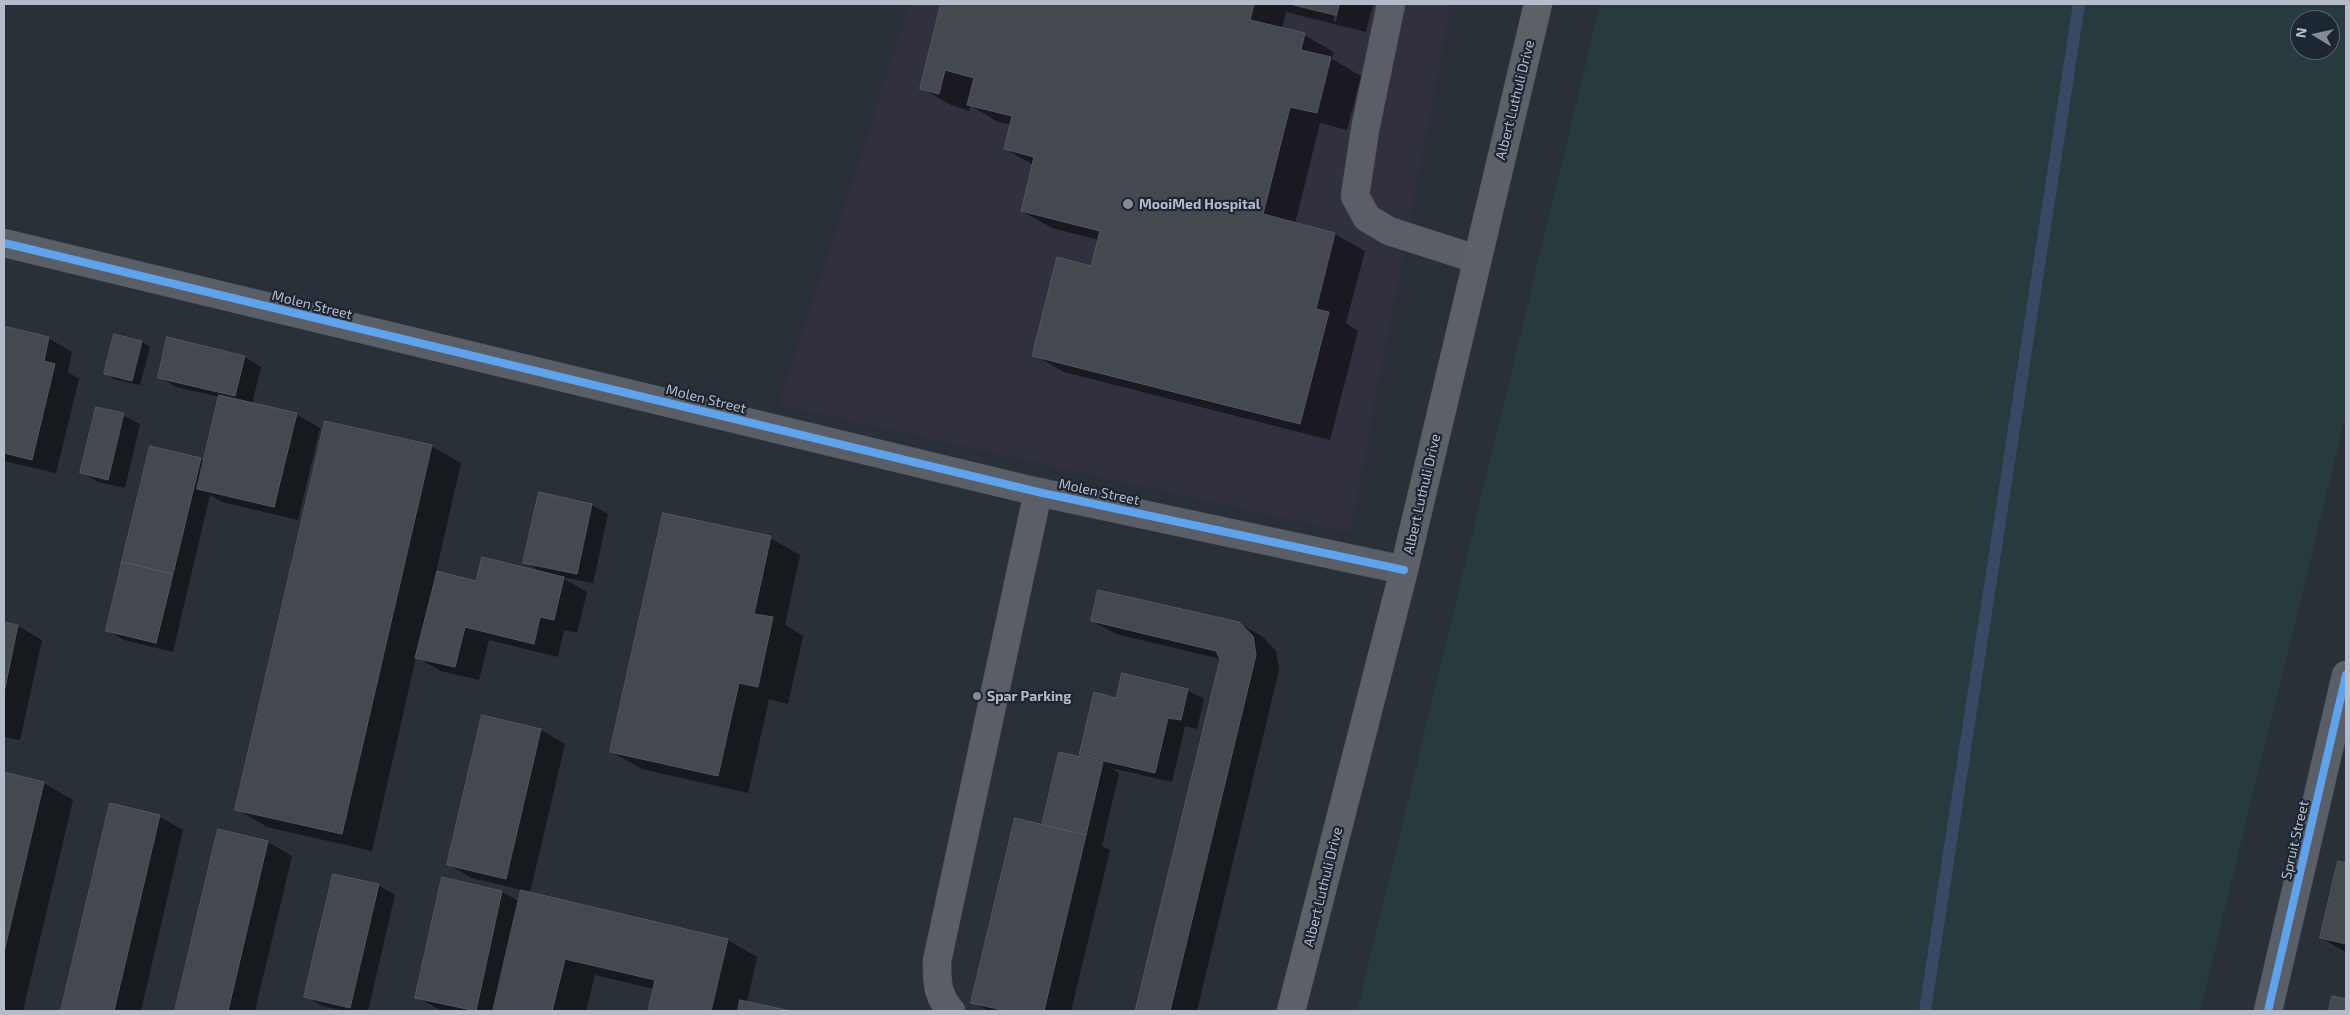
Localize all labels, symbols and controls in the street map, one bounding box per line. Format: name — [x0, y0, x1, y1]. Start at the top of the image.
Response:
north arrow — [2290, 10, 2340, 60]
text: N — [2291, 26, 2310, 39]
street label: Albert Luthuli Drive — [1492, 38, 1538, 162]
place label: MooiMed Hospital — [1139, 196, 1260, 212]
marker: MooiMed Hospital — [1121, 197, 1135, 211]
street label: Molen Street — [270, 287, 354, 323]
street label: Molen Street — [664, 381, 748, 417]
street label: Albert Luthuli Drive — [1400, 432, 1444, 556]
street label: Molen Street — [1057, 475, 1141, 509]
place label: Spar Parking — [987, 688, 1071, 704]
marker: Spar Parking — [971, 690, 983, 702]
street label: Spruit Street — [2278, 799, 2312, 881]
street label: Albert Luthuli Drive — [1300, 825, 1346, 949]

